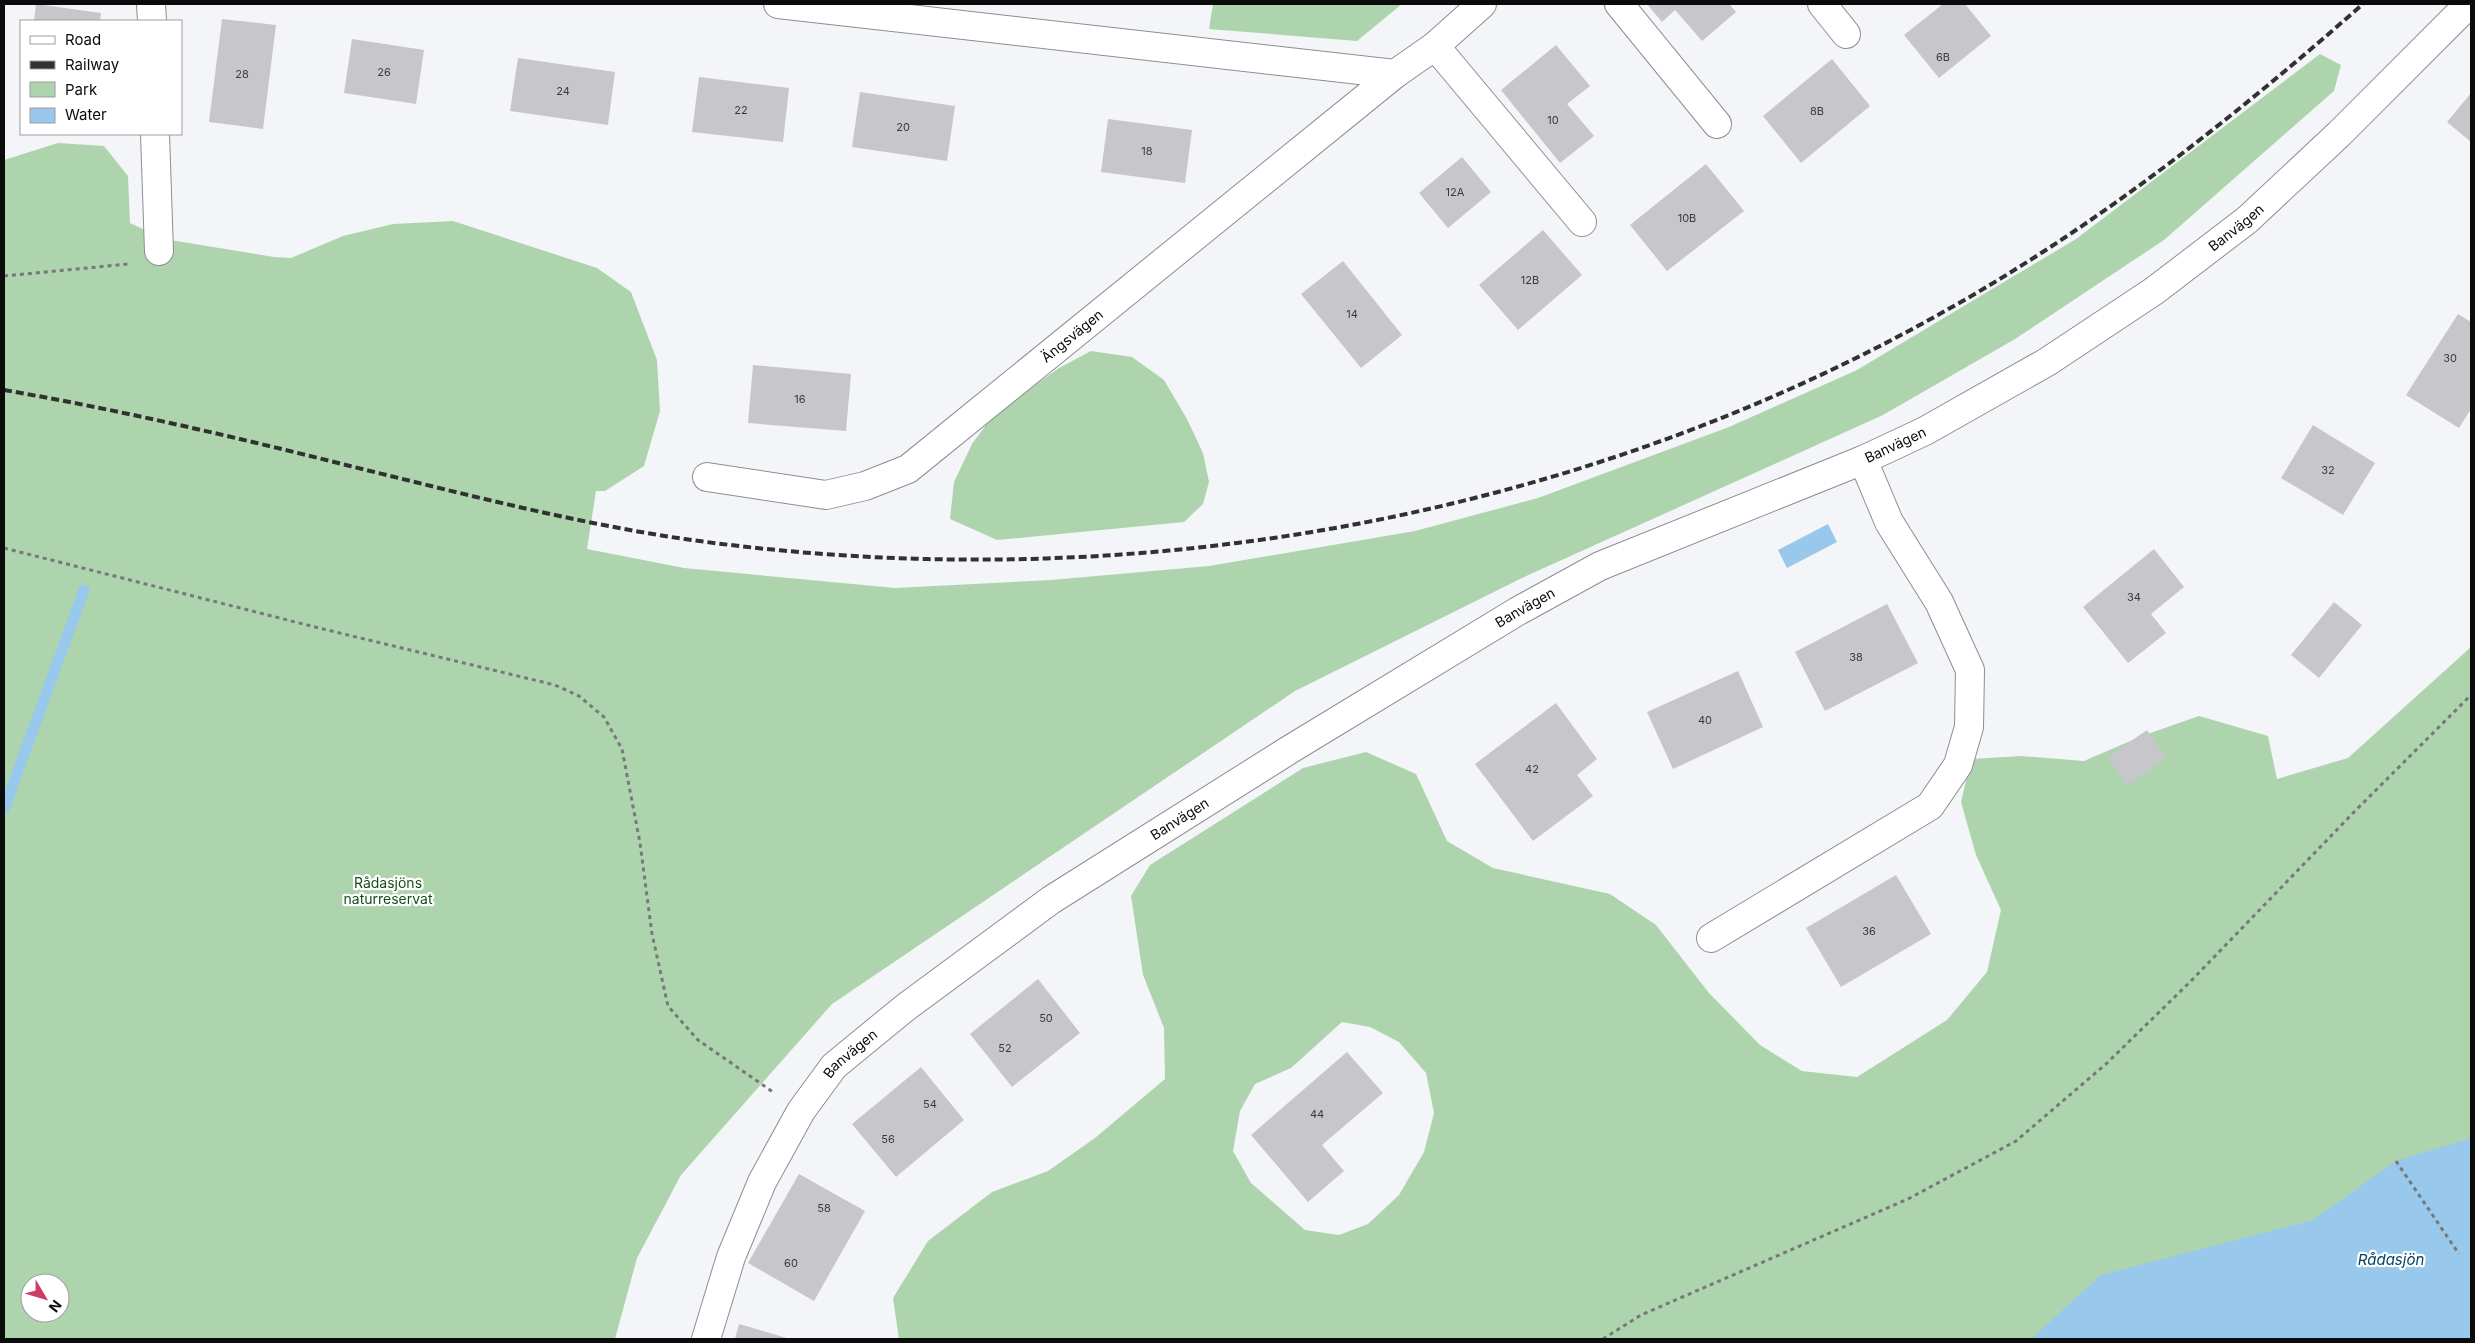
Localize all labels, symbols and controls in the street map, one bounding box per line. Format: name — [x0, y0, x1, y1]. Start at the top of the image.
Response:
legend — [20, 20, 182, 135]
text: Road — [65, 30, 101, 49]
house number: 6B — [1936, 50, 1950, 64]
text: Railway — [65, 55, 120, 74]
house number: 26 — [377, 65, 391, 79]
house number: 28 — [235, 67, 249, 81]
text: Park — [65, 80, 98, 99]
house number: 24 — [556, 84, 570, 98]
house number: 22 — [734, 103, 748, 117]
house number: 8B — [1810, 104, 1824, 118]
text: Water — [65, 105, 107, 124]
house number: 10 — [1547, 113, 1559, 127]
house number: 20 — [896, 120, 910, 134]
house number: 18 — [1141, 144, 1153, 158]
house number: 12A — [1446, 185, 1465, 199]
street label: Banvägen — [2205, 200, 2267, 254]
house number: 10B — [1678, 211, 1696, 225]
house number: 12B — [1521, 273, 1539, 287]
street label: Ängsvägen — [1038, 305, 1106, 366]
house number: 14 — [1346, 307, 1358, 321]
house number: 30 — [2443, 351, 2457, 365]
house number: 16 — [794, 392, 806, 406]
street label: Banvägen — [1862, 423, 1929, 466]
house number: 32 — [2321, 463, 2335, 477]
street label: Banvägen — [1492, 584, 1558, 631]
house number: 34 — [2127, 590, 2141, 604]
house number: 38 — [1849, 650, 1863, 664]
house number: 40 — [1698, 713, 1712, 727]
house number: 42 — [1525, 762, 1539, 776]
street label: Banvägen — [1147, 794, 1212, 843]
park label: Rådasjöns naturreservat — [344, 874, 433, 907]
house number: 36 — [1862, 924, 1876, 938]
house number: 50 — [1039, 1011, 1053, 1025]
street label: Banvägen — [819, 1025, 880, 1081]
house number: 52 — [998, 1041, 1012, 1055]
house number: 54 — [923, 1097, 937, 1111]
house number: 44 — [1310, 1107, 1324, 1121]
house number: 56 — [881, 1132, 895, 1146]
house number: 58 — [817, 1201, 831, 1215]
water label: Rådasjön — [2358, 1250, 2424, 1269]
house number: 60 — [784, 1256, 798, 1270]
north arrow — [20, 1273, 70, 1323]
text: N — [46, 1297, 66, 1316]

